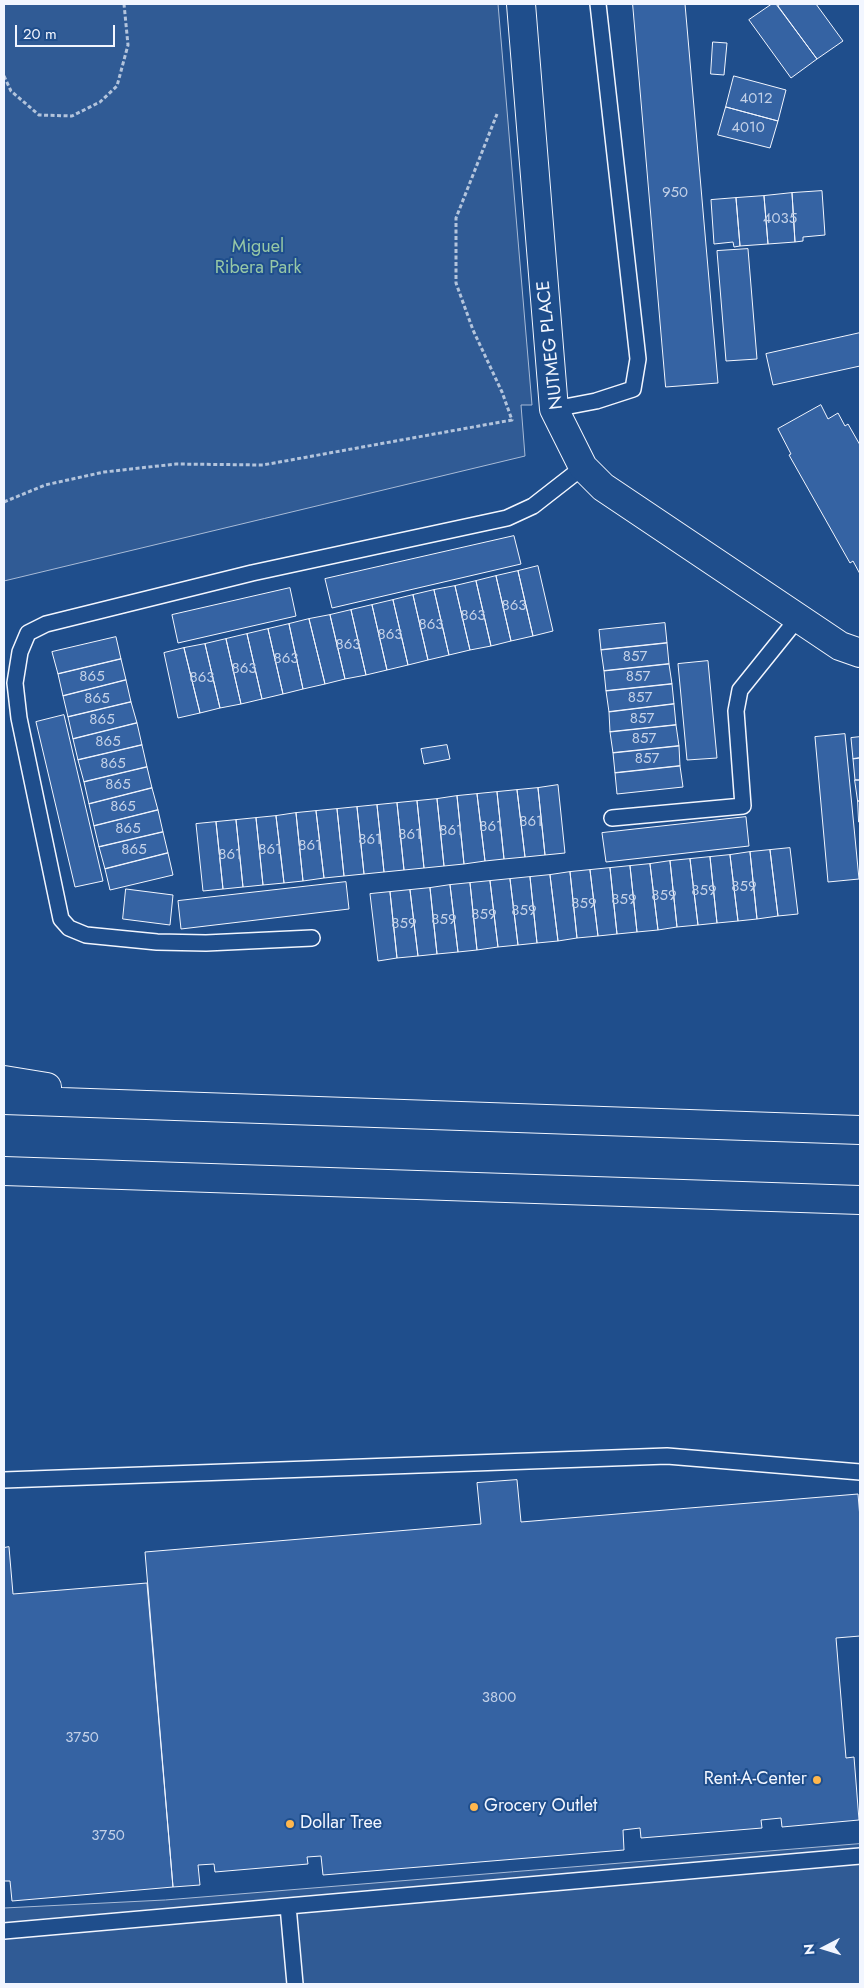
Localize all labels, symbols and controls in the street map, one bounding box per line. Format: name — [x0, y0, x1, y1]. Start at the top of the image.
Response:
scale bar — [18, 15, 118, 47]
text: 20 m — [23, 23, 57, 45]
house number: 4012 — [739, 90, 773, 108]
house number: 4010 — [731, 119, 765, 137]
house number: 950 — [662, 184, 688, 202]
house number: 4035 — [763, 210, 797, 228]
park label: Miguel Ribera Park — [215, 237, 301, 280]
street label: NUTMEG PLACE — [533, 279, 569, 411]
house number: 863 — [501, 597, 527, 615]
house number: 863 — [460, 607, 486, 625]
house number: 863 — [418, 616, 444, 634]
house number: 863 — [377, 626, 403, 644]
house number: 863 — [335, 636, 361, 654]
house number: 857 — [623, 648, 647, 666]
house number: 863 — [273, 650, 299, 668]
house number: 863 — [231, 660, 257, 678]
house number: 865 — [79, 668, 105, 686]
house number: 857 — [626, 668, 650, 686]
house number: 863 — [189, 669, 215, 687]
house number: 857 — [628, 689, 652, 707]
house number: 865 — [84, 690, 110, 708]
house number: 857 — [630, 710, 654, 728]
house number: 865 — [89, 711, 115, 729]
house number: 857 — [632, 730, 656, 748]
house number: 865 — [95, 733, 121, 751]
house number: 857 — [635, 750, 659, 768]
house number: 865 — [100, 755, 126, 773]
house number: 865 — [105, 776, 131, 794]
house number: 865 — [110, 798, 136, 816]
house number: 861 — [519, 813, 543, 831]
house number: 861 — [479, 818, 503, 836]
house number: 865 — [115, 820, 141, 838]
house number: 861 — [439, 822, 463, 840]
house number: 861 — [398, 826, 422, 844]
house number: 861 — [358, 831, 382, 849]
house number: 861 — [298, 837, 322, 855]
house number: 865 — [121, 841, 147, 859]
house number: 861 — [258, 841, 282, 859]
house number: 861 — [218, 846, 242, 864]
house number: 859 — [731, 878, 757, 896]
house number: 859 — [691, 882, 717, 900]
house number: 859 — [651, 887, 677, 905]
house number: 859 — [611, 891, 637, 909]
house number: 859 — [571, 895, 597, 913]
house number: 859 — [511, 902, 537, 920]
house number: 859 — [471, 906, 497, 924]
house number: 859 — [431, 911, 457, 929]
house number: 859 — [391, 915, 417, 933]
house number: 3800 — [482, 1689, 516, 1707]
house number: 3750 — [65, 1729, 99, 1747]
place label: Rent-A-Center — [704, 1769, 807, 1791]
marker: Rent-A-Center — [811, 1774, 823, 1786]
place label: Grocery Outlet — [484, 1796, 597, 1818]
marker: Grocery Outlet — [468, 1801, 480, 1813]
place label: Dollar Tree — [300, 1813, 382, 1835]
marker: Dollar Tree — [284, 1818, 296, 1830]
house number: 3750 — [91, 1827, 125, 1845]
north arrow — [799, 1923, 849, 1973]
text: N — [799, 1943, 820, 1956]

